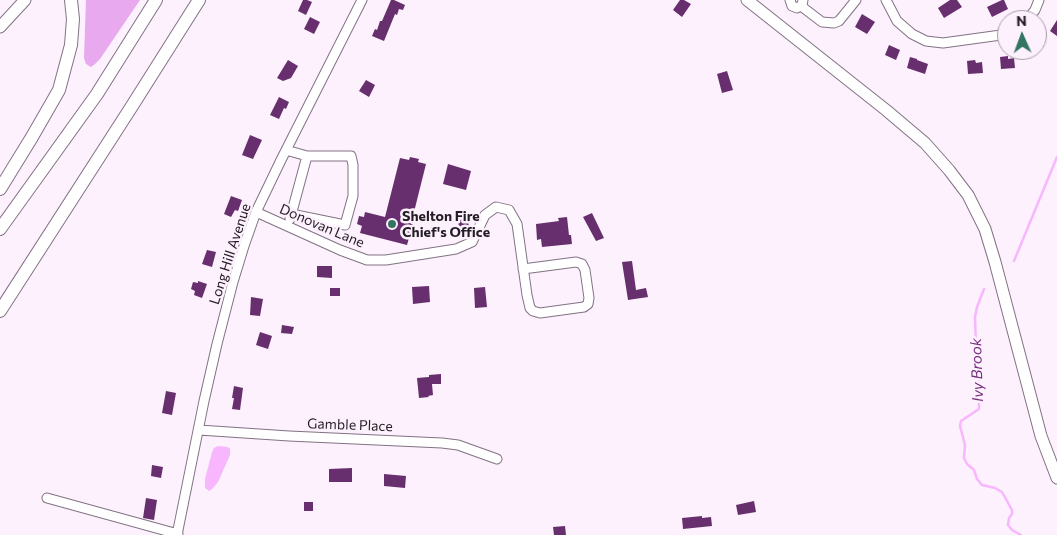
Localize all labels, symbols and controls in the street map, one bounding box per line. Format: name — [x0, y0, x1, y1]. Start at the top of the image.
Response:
north arrow — [997, 10, 1047, 60]
text: N — [1016, 12, 1027, 29]
street label: Long Hill Avenue — [206, 201, 254, 307]
street label: Donovan Lane — [277, 201, 367, 251]
place label: Shelton Fire Chief's Office — [402, 208, 490, 240]
marker: Shelton Fire Chief's Office — [386, 218, 398, 230]
water label: Ivy Brook — [967, 338, 987, 402]
street label: Gamble Place — [307, 415, 393, 435]

